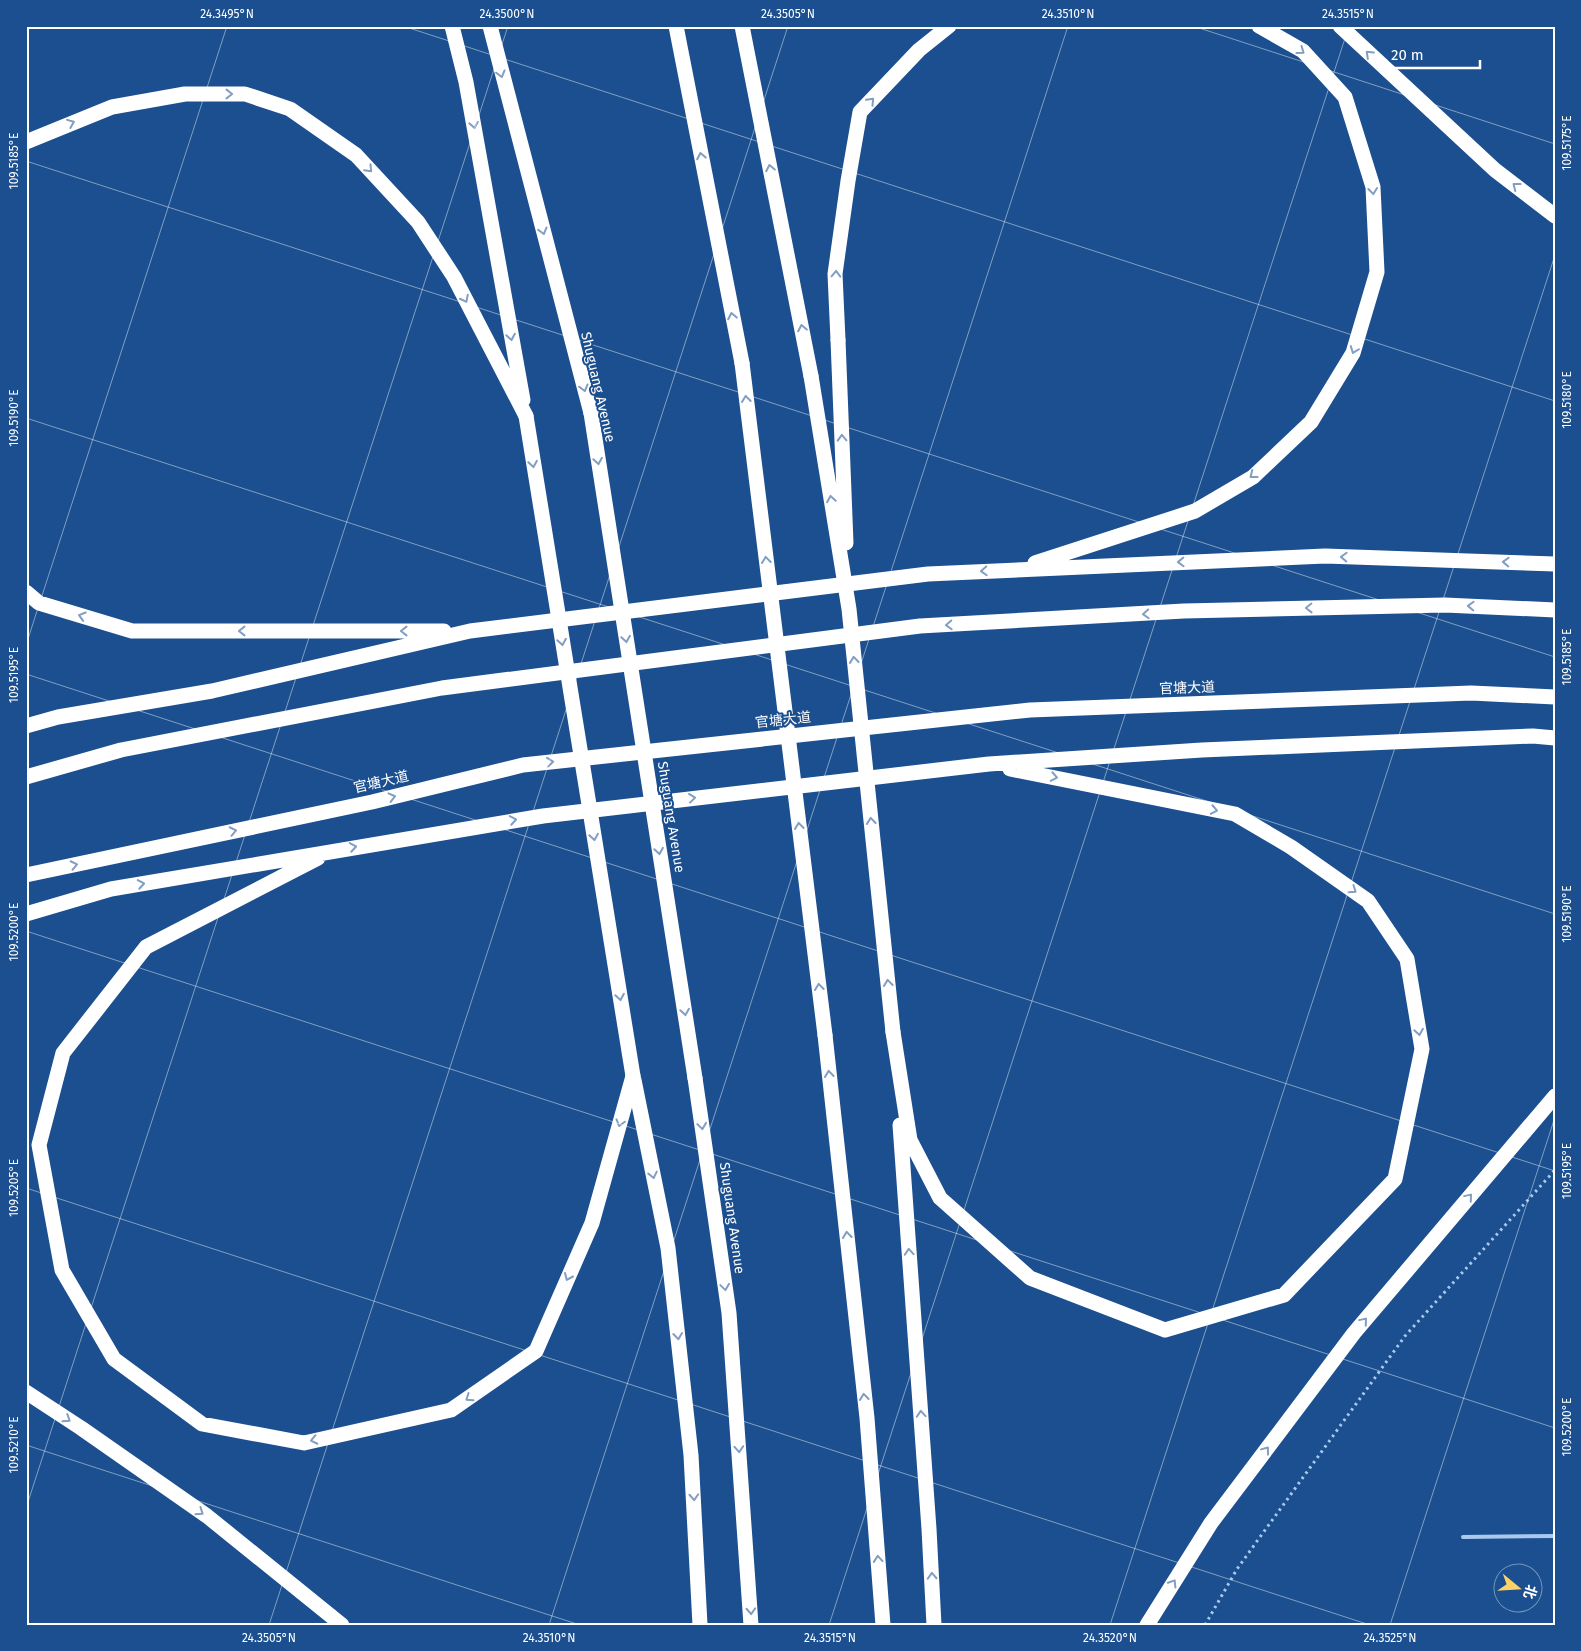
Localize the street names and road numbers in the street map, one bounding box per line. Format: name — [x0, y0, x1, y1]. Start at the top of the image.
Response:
street label: Shuguang Avenue — [577, 330, 619, 444]
street label: 官塘大道 — [1159, 679, 1215, 697]
street label: 官塘大道 — [754, 709, 812, 731]
street label: Shuguang Avenue — [654, 760, 688, 874]
street label: 官塘大道 — [352, 767, 410, 797]
street label: Shuguang Avenue — [716, 1161, 748, 1275]

